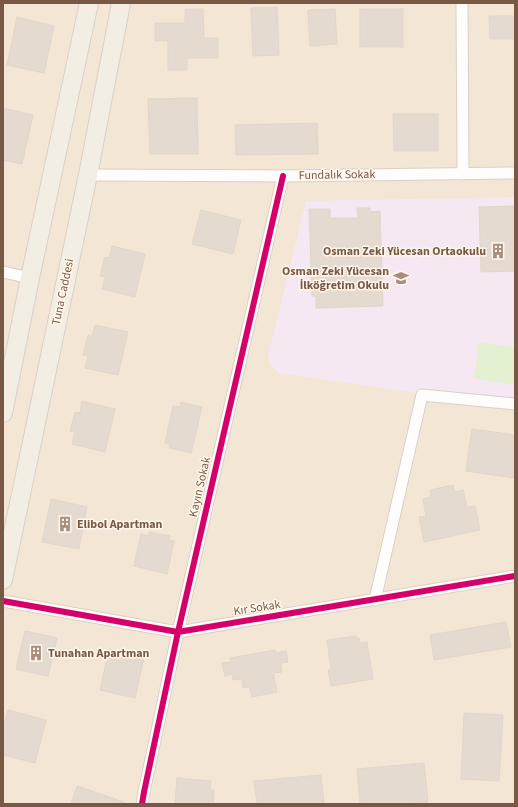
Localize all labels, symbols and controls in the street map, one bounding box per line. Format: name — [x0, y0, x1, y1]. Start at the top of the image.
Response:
street label: Fundalık Sokak — [299, 166, 376, 184]
building icon: Osman Zeki Yücesan Ortaokulu — [489, 242, 507, 260]
place label: Osman Zeki Yücesan Ortaokulu — [323, 243, 486, 260]
street label: Tuna Caddesi — [48, 257, 78, 327]
place label: Osman Zeki Yücesan İlköğretim Okulu — [282, 263, 389, 294]
school or university icon: Osman Zeki Yücesan İlköğretim Okulu — [392, 269, 410, 287]
street label: Kayın Sokak — [185, 455, 215, 519]
building icon: Elibol Apartman — [56, 515, 74, 533]
place label: Elibol Apartman — [77, 516, 163, 533]
street label: Kır Sokak — [232, 596, 282, 620]
building icon: Tunahan Apartman — [27, 644, 45, 662]
place label: Tunahan Apartman — [48, 645, 150, 662]

